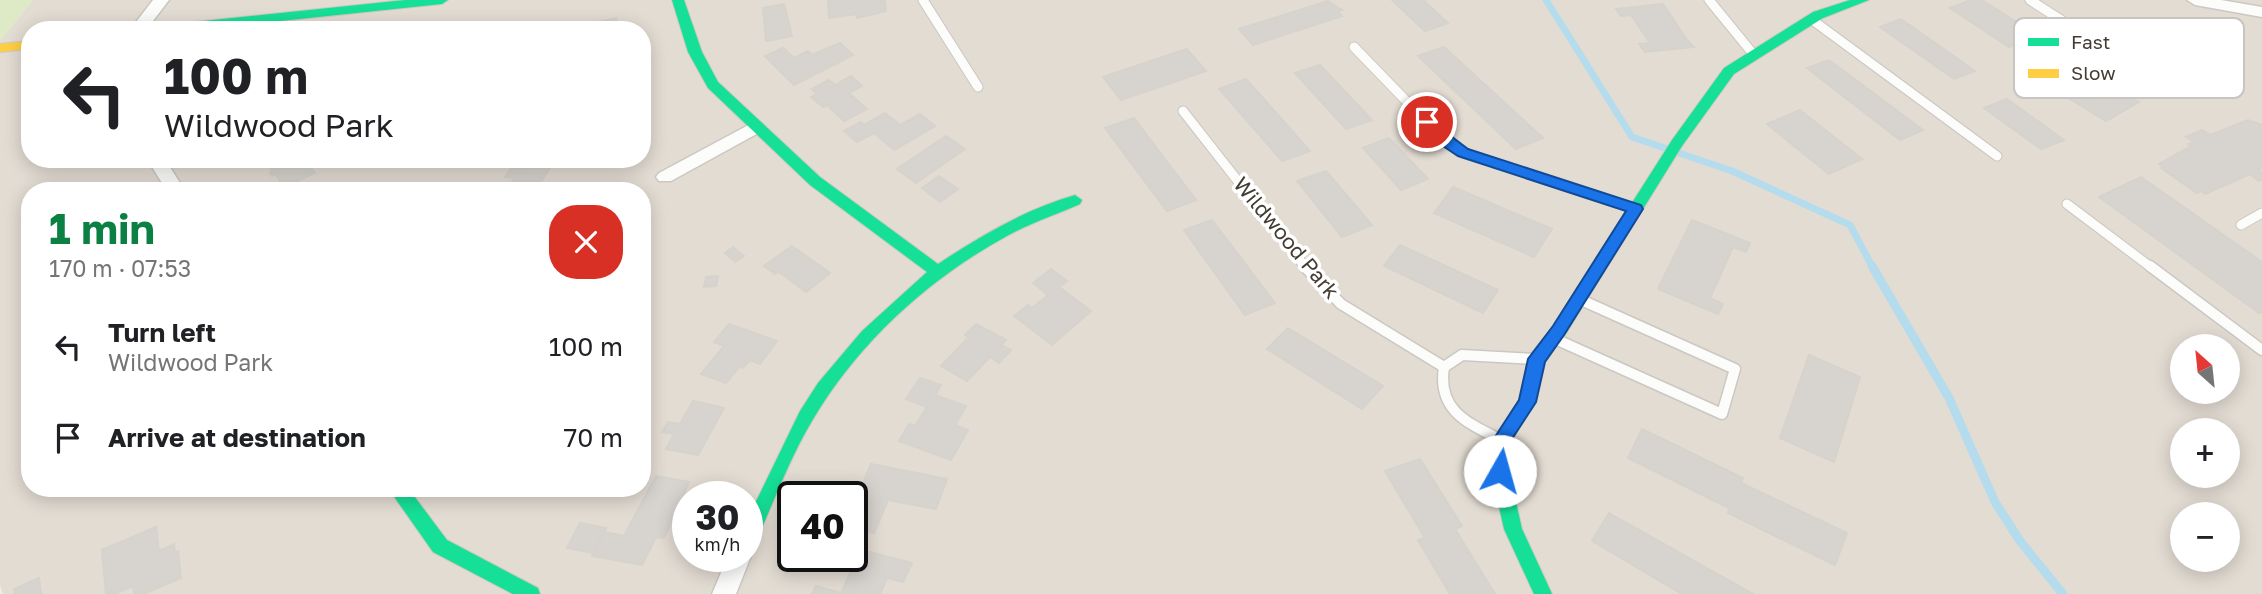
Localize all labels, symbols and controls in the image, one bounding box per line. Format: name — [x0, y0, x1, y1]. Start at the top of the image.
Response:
legend — [2014, 18, 2244, 98]
text: Fast — [2071, 30, 2110, 53]
text: 100 m — [164, 46, 308, 105]
icon: left — [49, 49, 140, 140]
text: Slow — [2071, 61, 2116, 84]
pin — [1397, 92, 1457, 152]
icon: arrive — [1408, 103, 1446, 141]
text: Wildwood Park — [164, 106, 394, 144]
street label: Wildwood Park — [1228, 171, 1345, 304]
text: 1 min — [49, 203, 155, 253]
button: close — [549, 205, 623, 279]
text: 170 m · 07:53 — [49, 254, 191, 282]
text: Turn left — [108, 317, 216, 348]
icon: left — [49, 328, 87, 366]
text: 100 m — [549, 331, 623, 362]
north arrow — [2170, 334, 2240, 404]
map controls — [2170, 334, 2240, 572]
text: Wildwood Park — [108, 348, 273, 376]
button: + — [2170, 418, 2240, 488]
icon: arrive — [49, 419, 87, 457]
text: Arrive at destination — [108, 422, 366, 453]
text: 70 m — [564, 422, 623, 453]
position arrow — [1463, 434, 1537, 508]
speed limit sign: 40 — [777, 481, 868, 572]
text: 30 — [695, 496, 740, 538]
button: − — [2170, 502, 2240, 572]
text: km/h — [695, 533, 740, 555]

